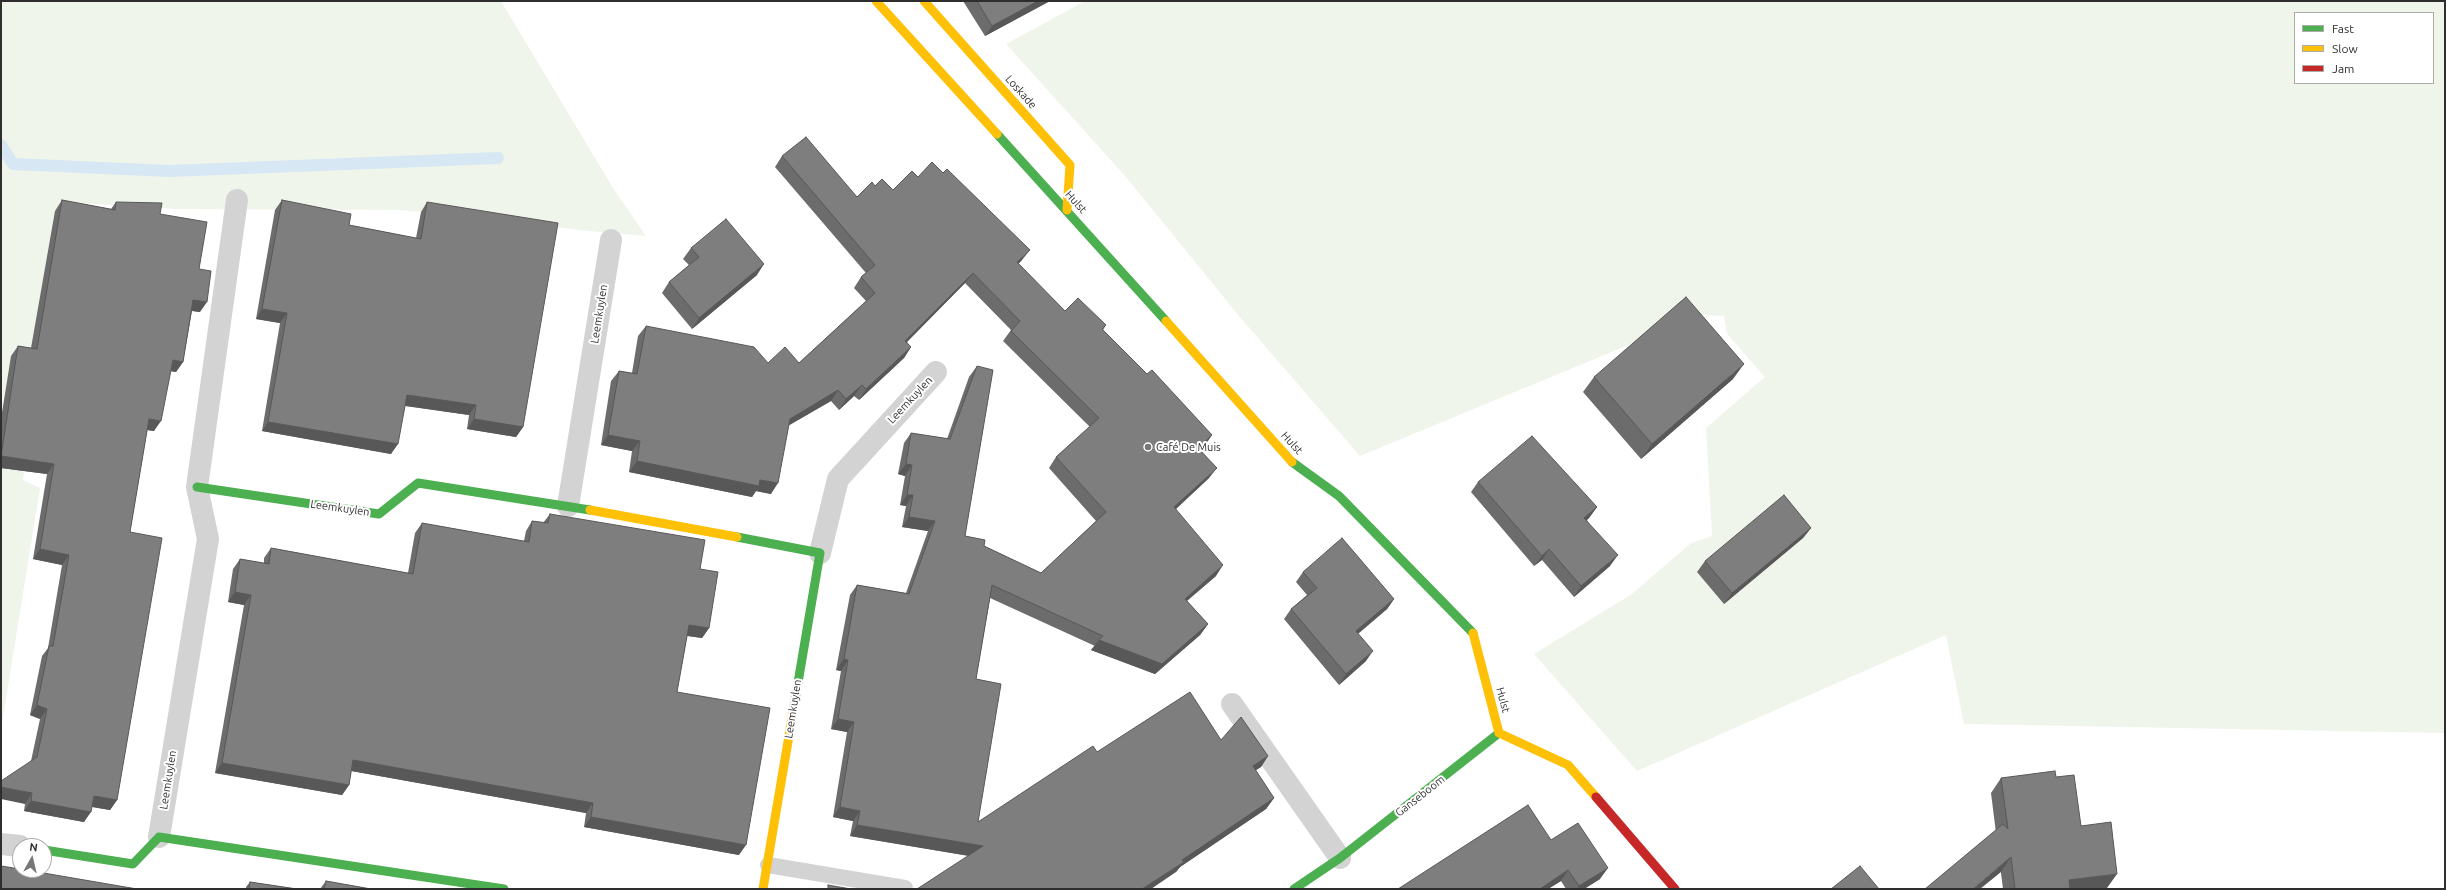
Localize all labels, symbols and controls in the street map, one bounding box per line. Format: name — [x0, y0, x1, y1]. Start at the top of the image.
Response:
legend — [2294, 12, 2434, 84]
text: Fast — [2332, 22, 2354, 35]
text: Slow — [2332, 42, 2358, 55]
text: Jam — [2332, 62, 2354, 75]
street label: Loskade — [1003, 73, 1039, 111]
street label: Hulst — [1062, 188, 1090, 216]
street label: Leemkuylen — [588, 284, 610, 344]
street label: Leemkuylen — [885, 374, 935, 426]
street label: Hulst — [1278, 429, 1306, 457]
place label: Café De Muis — [1156, 440, 1221, 454]
marker: Café De Muis — [1143, 442, 1153, 452]
street label: Leemkuylen — [310, 497, 370, 519]
street label: Leemkuylen — [782, 679, 804, 739]
street label: Hulst — [1493, 686, 1513, 714]
street label: Leemkuylen — [157, 750, 179, 810]
street label: Ganseboom — [1393, 773, 1447, 819]
north arrow — [12, 838, 52, 878]
text: N — [29, 841, 38, 854]

